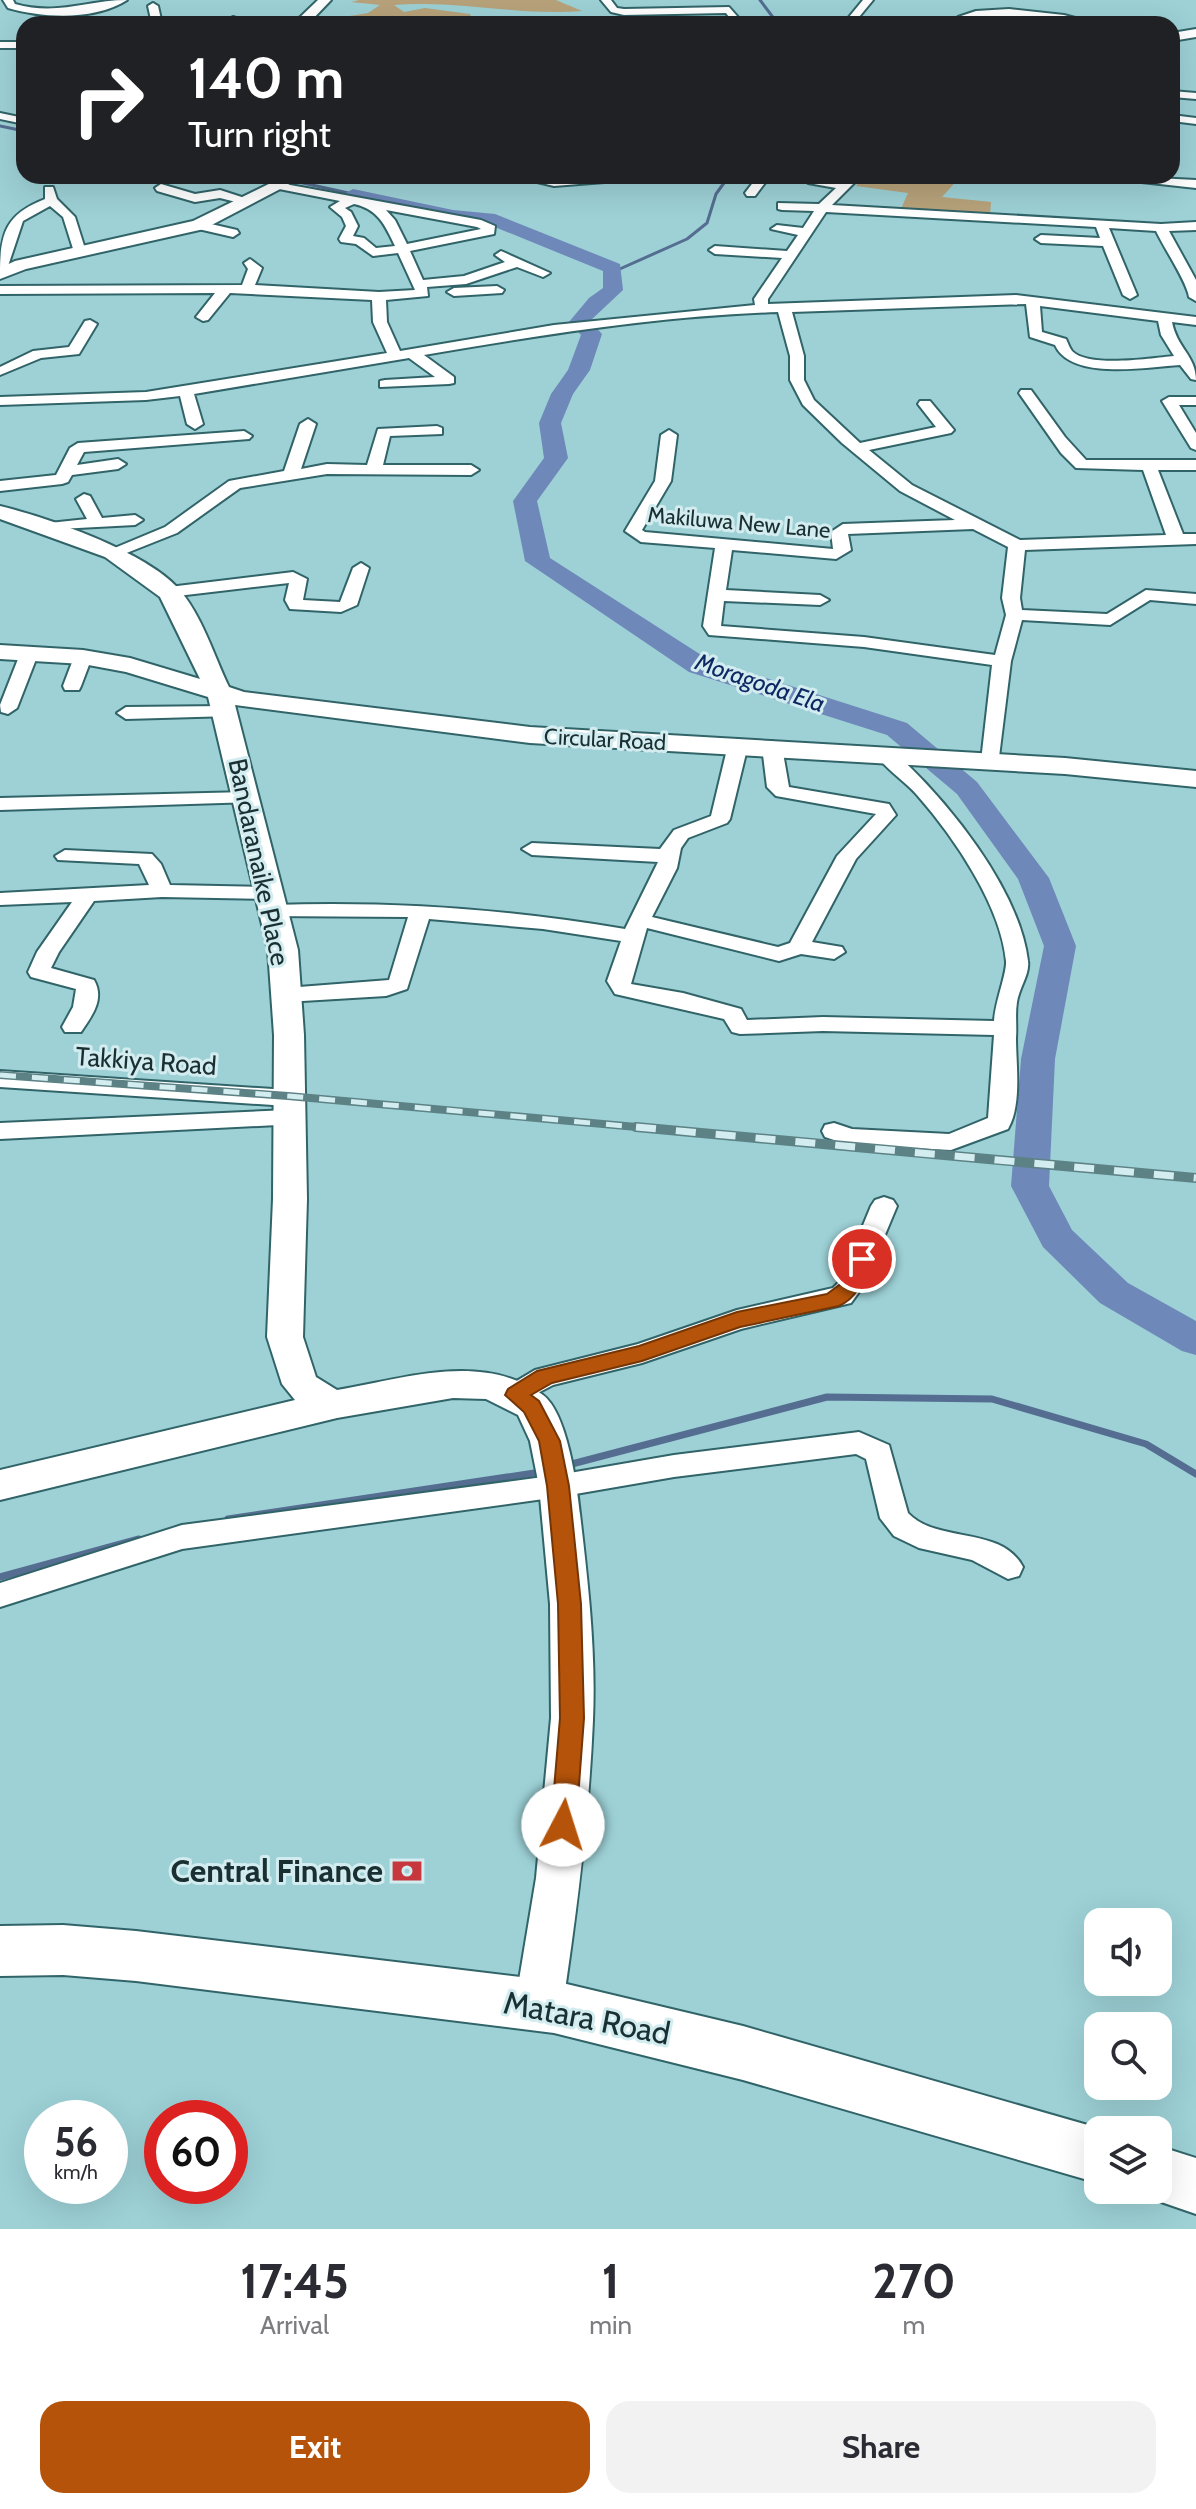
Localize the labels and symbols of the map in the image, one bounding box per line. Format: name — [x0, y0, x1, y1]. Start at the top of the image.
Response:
street label: Makiluwa New Lane — [646, 501, 831, 544]
water label: Moragoda Ela — [691, 647, 829, 718]
street label: Circular Road — [543, 723, 667, 756]
street label: Bandaranaike Place — [221, 755, 297, 969]
street label: Takkiya Road — [74, 1040, 218, 1082]
pin — [828, 1225, 896, 1293]
position arrow — [521, 1783, 605, 1867]
place label: Central Finance — [171, 1851, 383, 1890]
bank icon: Central Finance — [390, 1854, 424, 1888]
street label: Matara Road — [501, 1982, 674, 2053]
speed limit sign: 60 — [144, 2100, 248, 2204]

